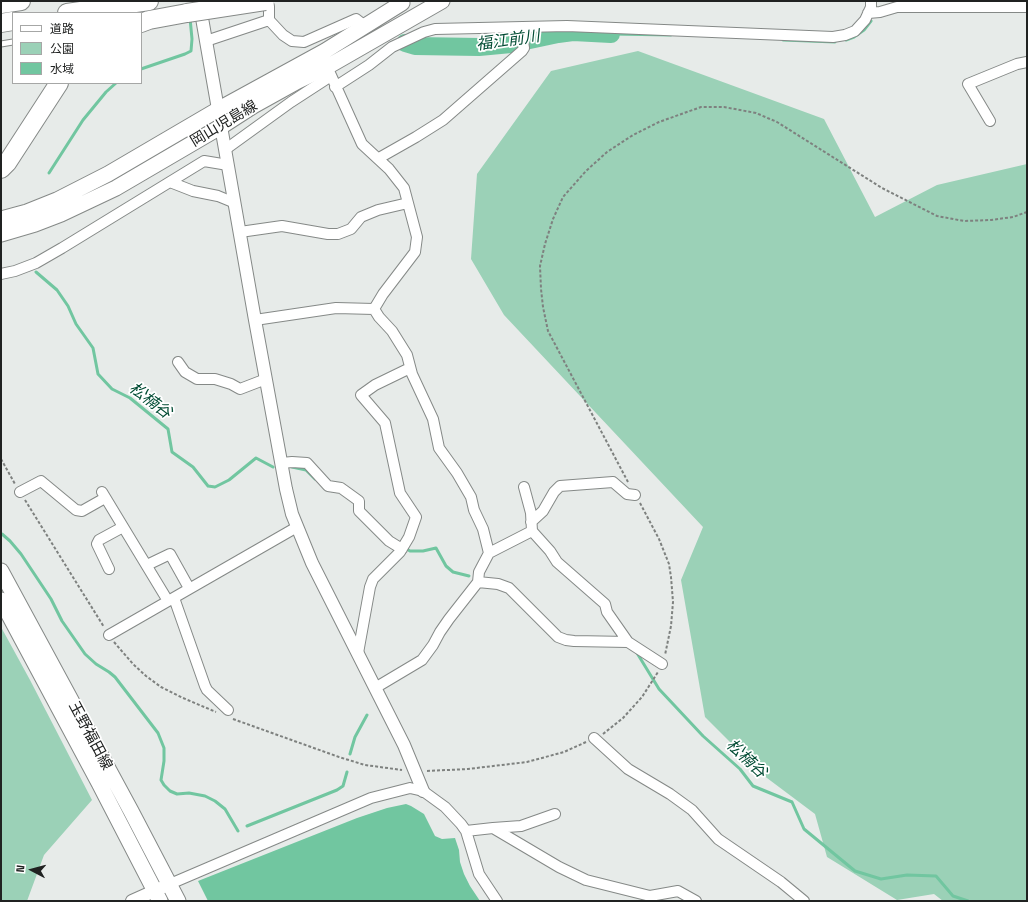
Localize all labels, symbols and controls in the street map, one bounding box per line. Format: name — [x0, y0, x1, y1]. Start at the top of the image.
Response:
legend — [12, 12, 142, 84]
text: 道路 — [50, 21, 74, 37]
water label: 福江前川 — [475, 27, 541, 55]
text: 公園 — [50, 41, 74, 57]
text: 水域 — [50, 61, 74, 77]
street label: 岡山児島線 — [187, 97, 261, 151]
water label: 松楠谷 — [125, 379, 175, 423]
street label: 玉野福田線 — [64, 699, 116, 773]
water label: 松楠谷 — [722, 736, 770, 782]
north arrow — [12, 850, 52, 890]
text: N — [13, 864, 27, 873]

